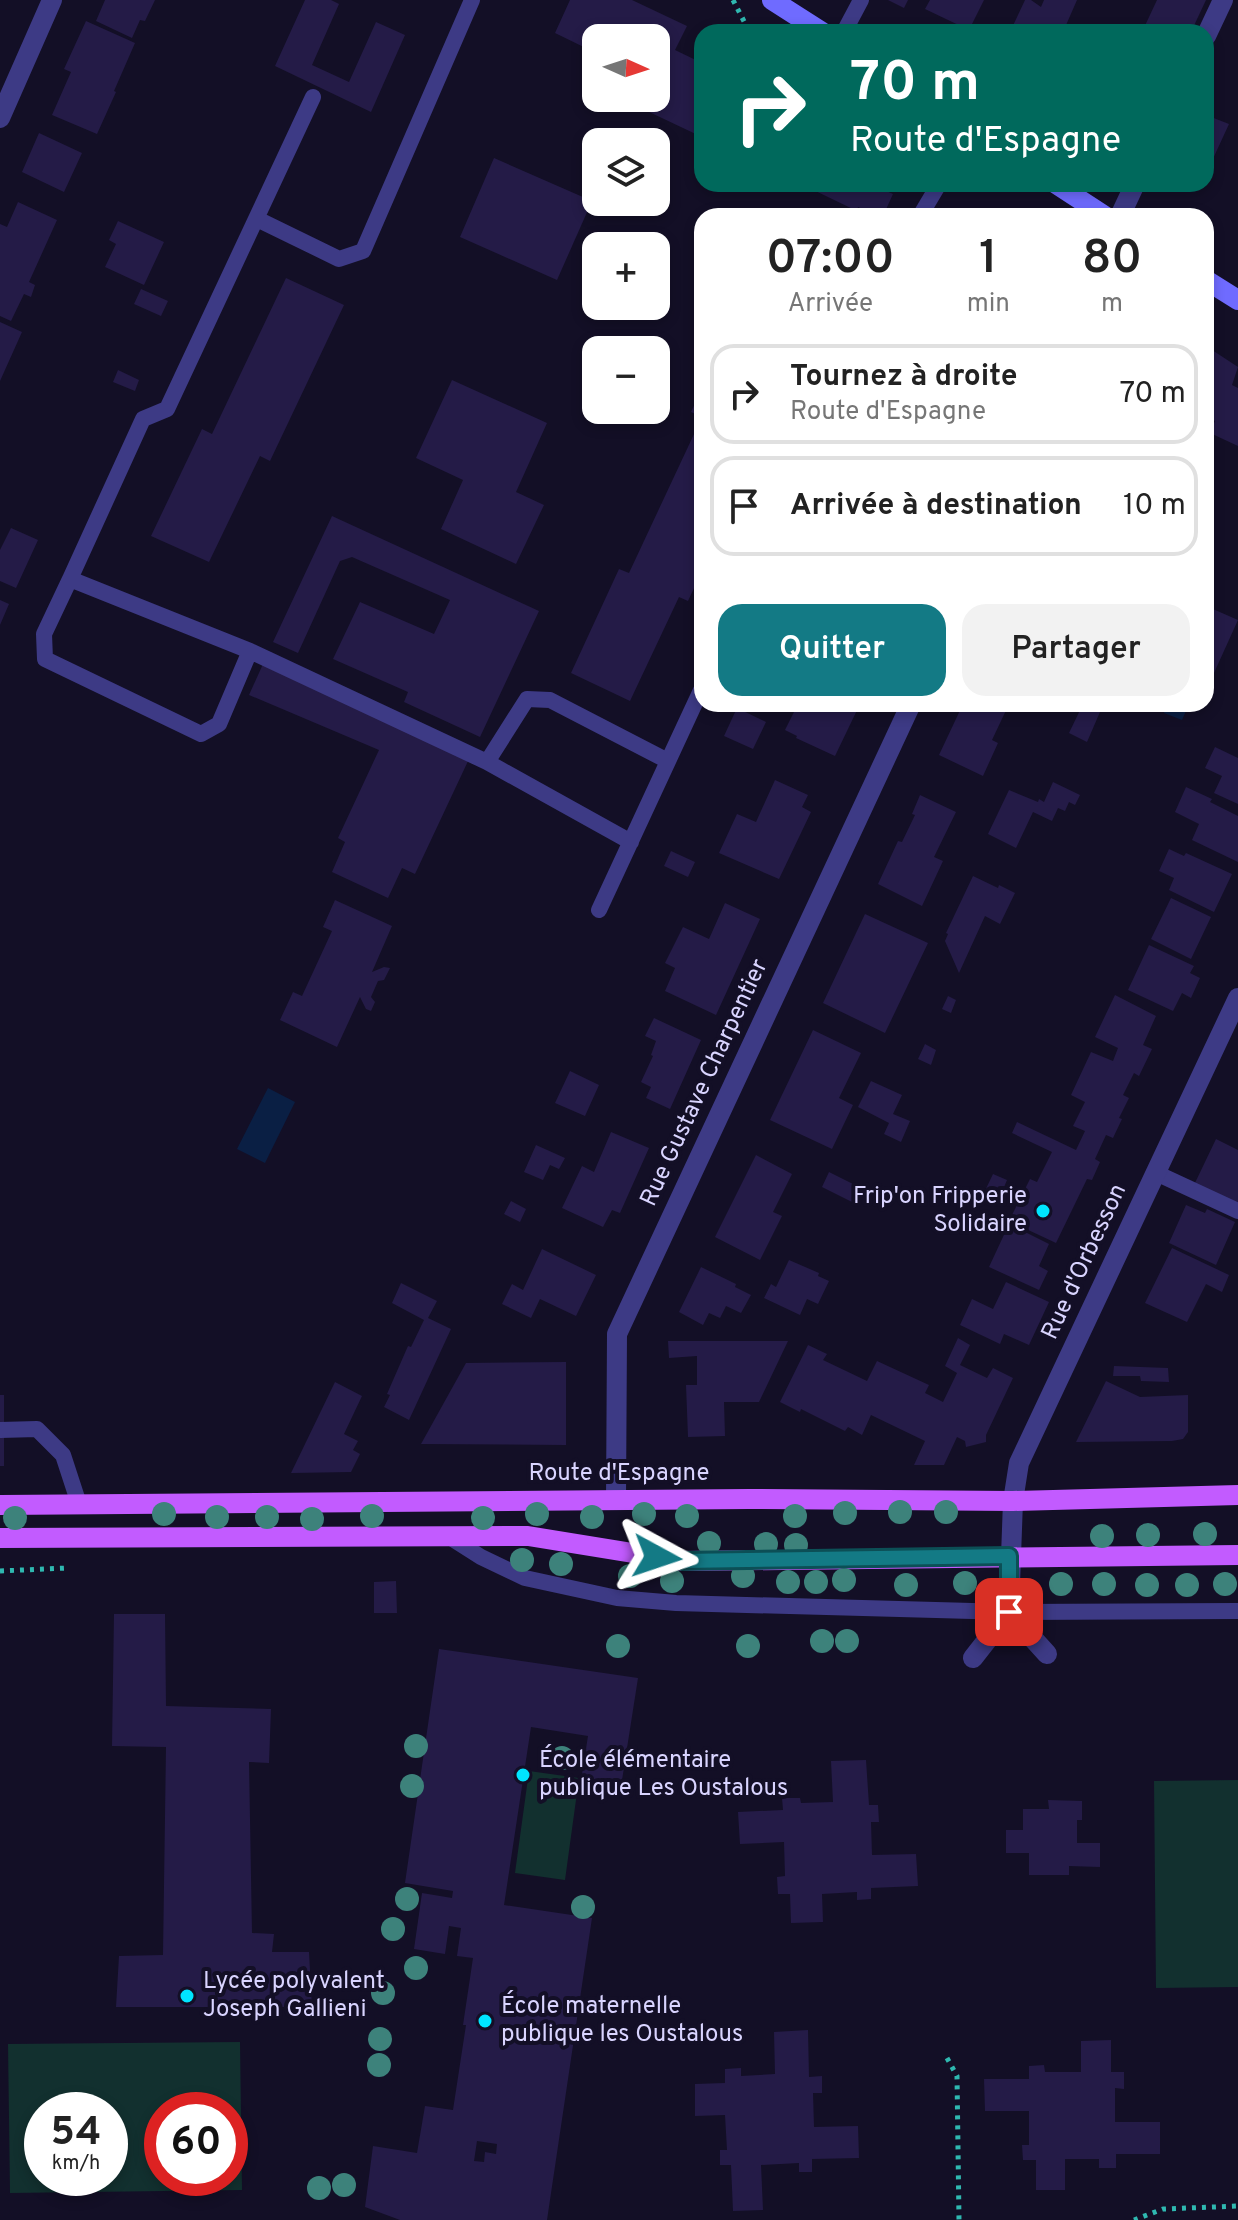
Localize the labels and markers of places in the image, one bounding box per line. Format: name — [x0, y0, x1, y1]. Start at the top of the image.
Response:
place label: Frip'on Fripperie Solidaire — [853, 1182, 1027, 1240]
marker: Frip'on Fripperie Solidaire — [1034, 1202, 1052, 1220]
pin — [975, 1578, 1043, 1646]
place label: École élémentaire publique Les Oustalous — [539, 1744, 788, 1804]
marker: École élémentaire publique Les Oustalous — [514, 1766, 532, 1784]
place label: Lycée polyvalent Joseph Gallieni — [203, 1967, 385, 2025]
marker: Lycée polyvalent Joseph Gallieni — [178, 1987, 196, 2005]
place label: École maternelle publique les Oustalous — [501, 1990, 743, 2050]
marker: École maternelle publique les Oustalous — [476, 2012, 494, 2030]

